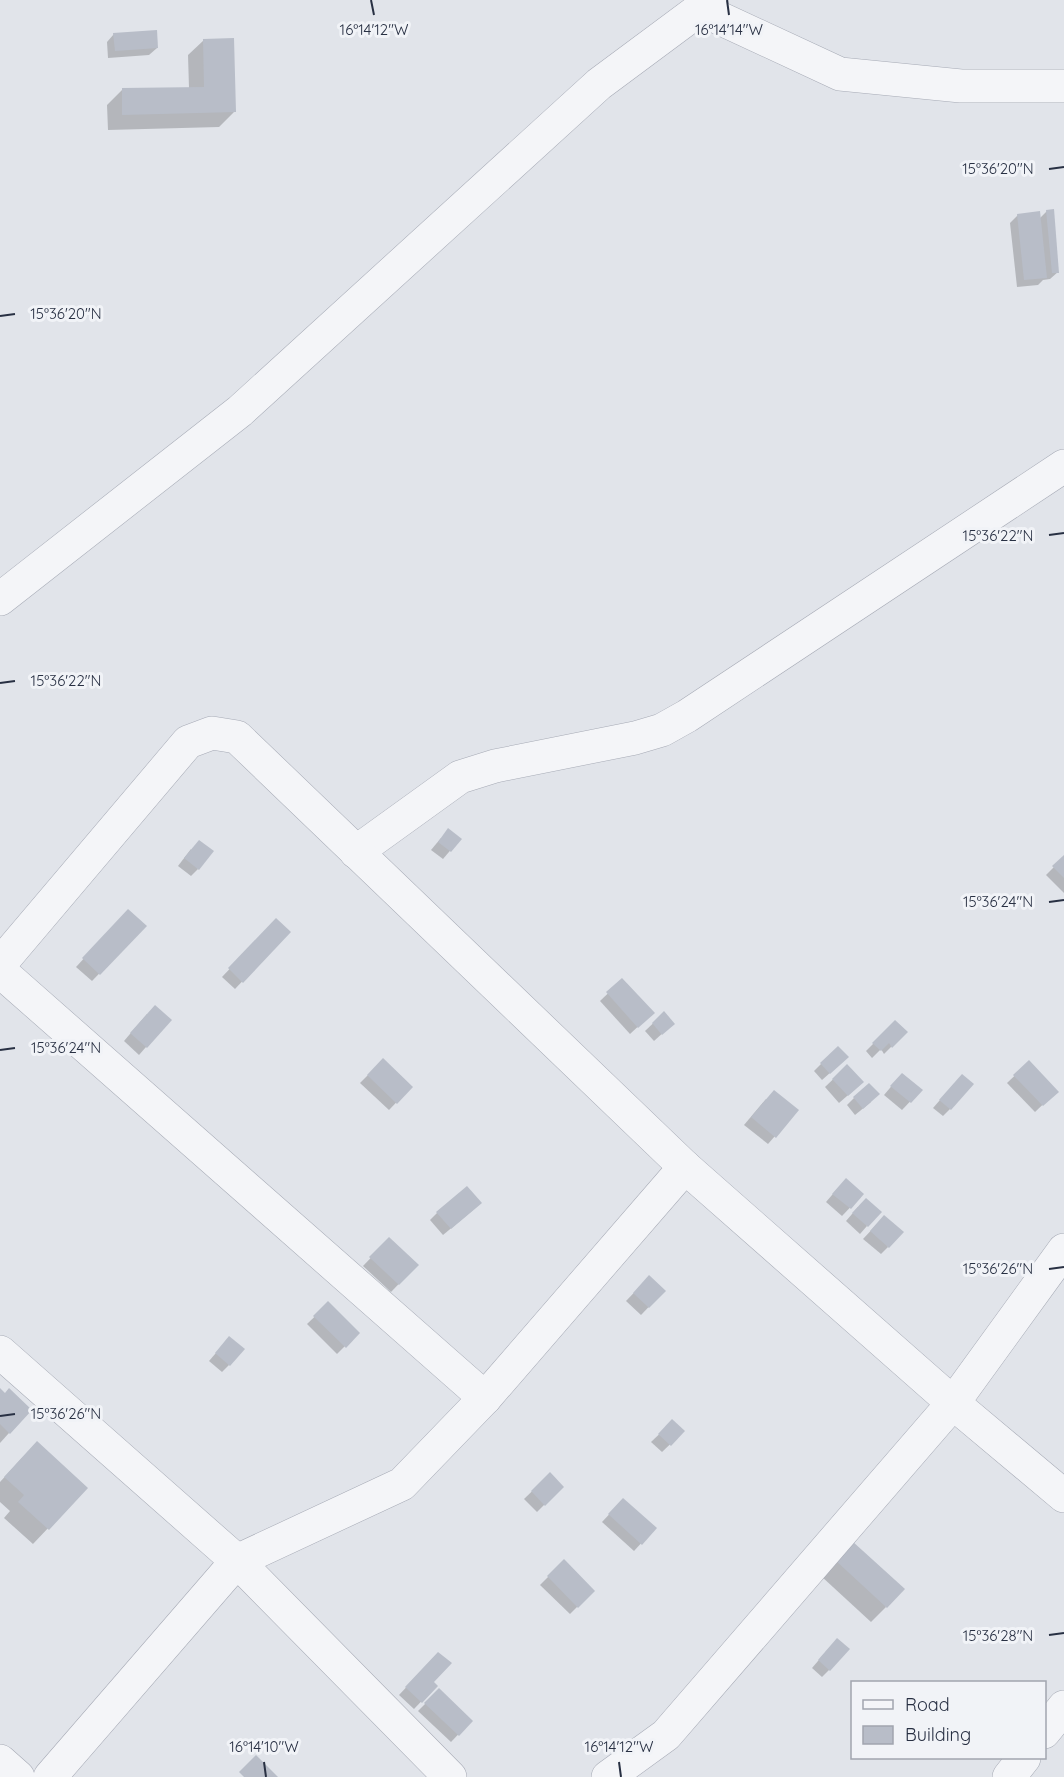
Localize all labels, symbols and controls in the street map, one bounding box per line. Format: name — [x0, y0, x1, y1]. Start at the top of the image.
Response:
text: 16°14'12"W — [340, 20, 409, 39]
text: 16°14'14"W — [695, 20, 764, 39]
text: 15°36'20"N — [962, 159, 1034, 178]
text: 15°36'20"N — [30, 304, 102, 323]
text: 15°36'22"N — [963, 526, 1033, 545]
text: 15°36'22"N — [31, 671, 101, 690]
text: 15°36'24"N — [963, 892, 1033, 911]
text: 15°36'24"N — [31, 1038, 101, 1057]
text: 15°36'26"N — [963, 1259, 1033, 1278]
text: 15°36'26"N — [31, 1404, 101, 1423]
text: 15°36'28"N — [963, 1626, 1033, 1645]
legend — [851, 1681, 1046, 1759]
text: Road — [905, 1693, 950, 1716]
text: Building — [905, 1723, 971, 1746]
text: 16°14'10"W — [229, 1737, 299, 1756]
text: 16°14'12"W — [585, 1737, 654, 1756]

